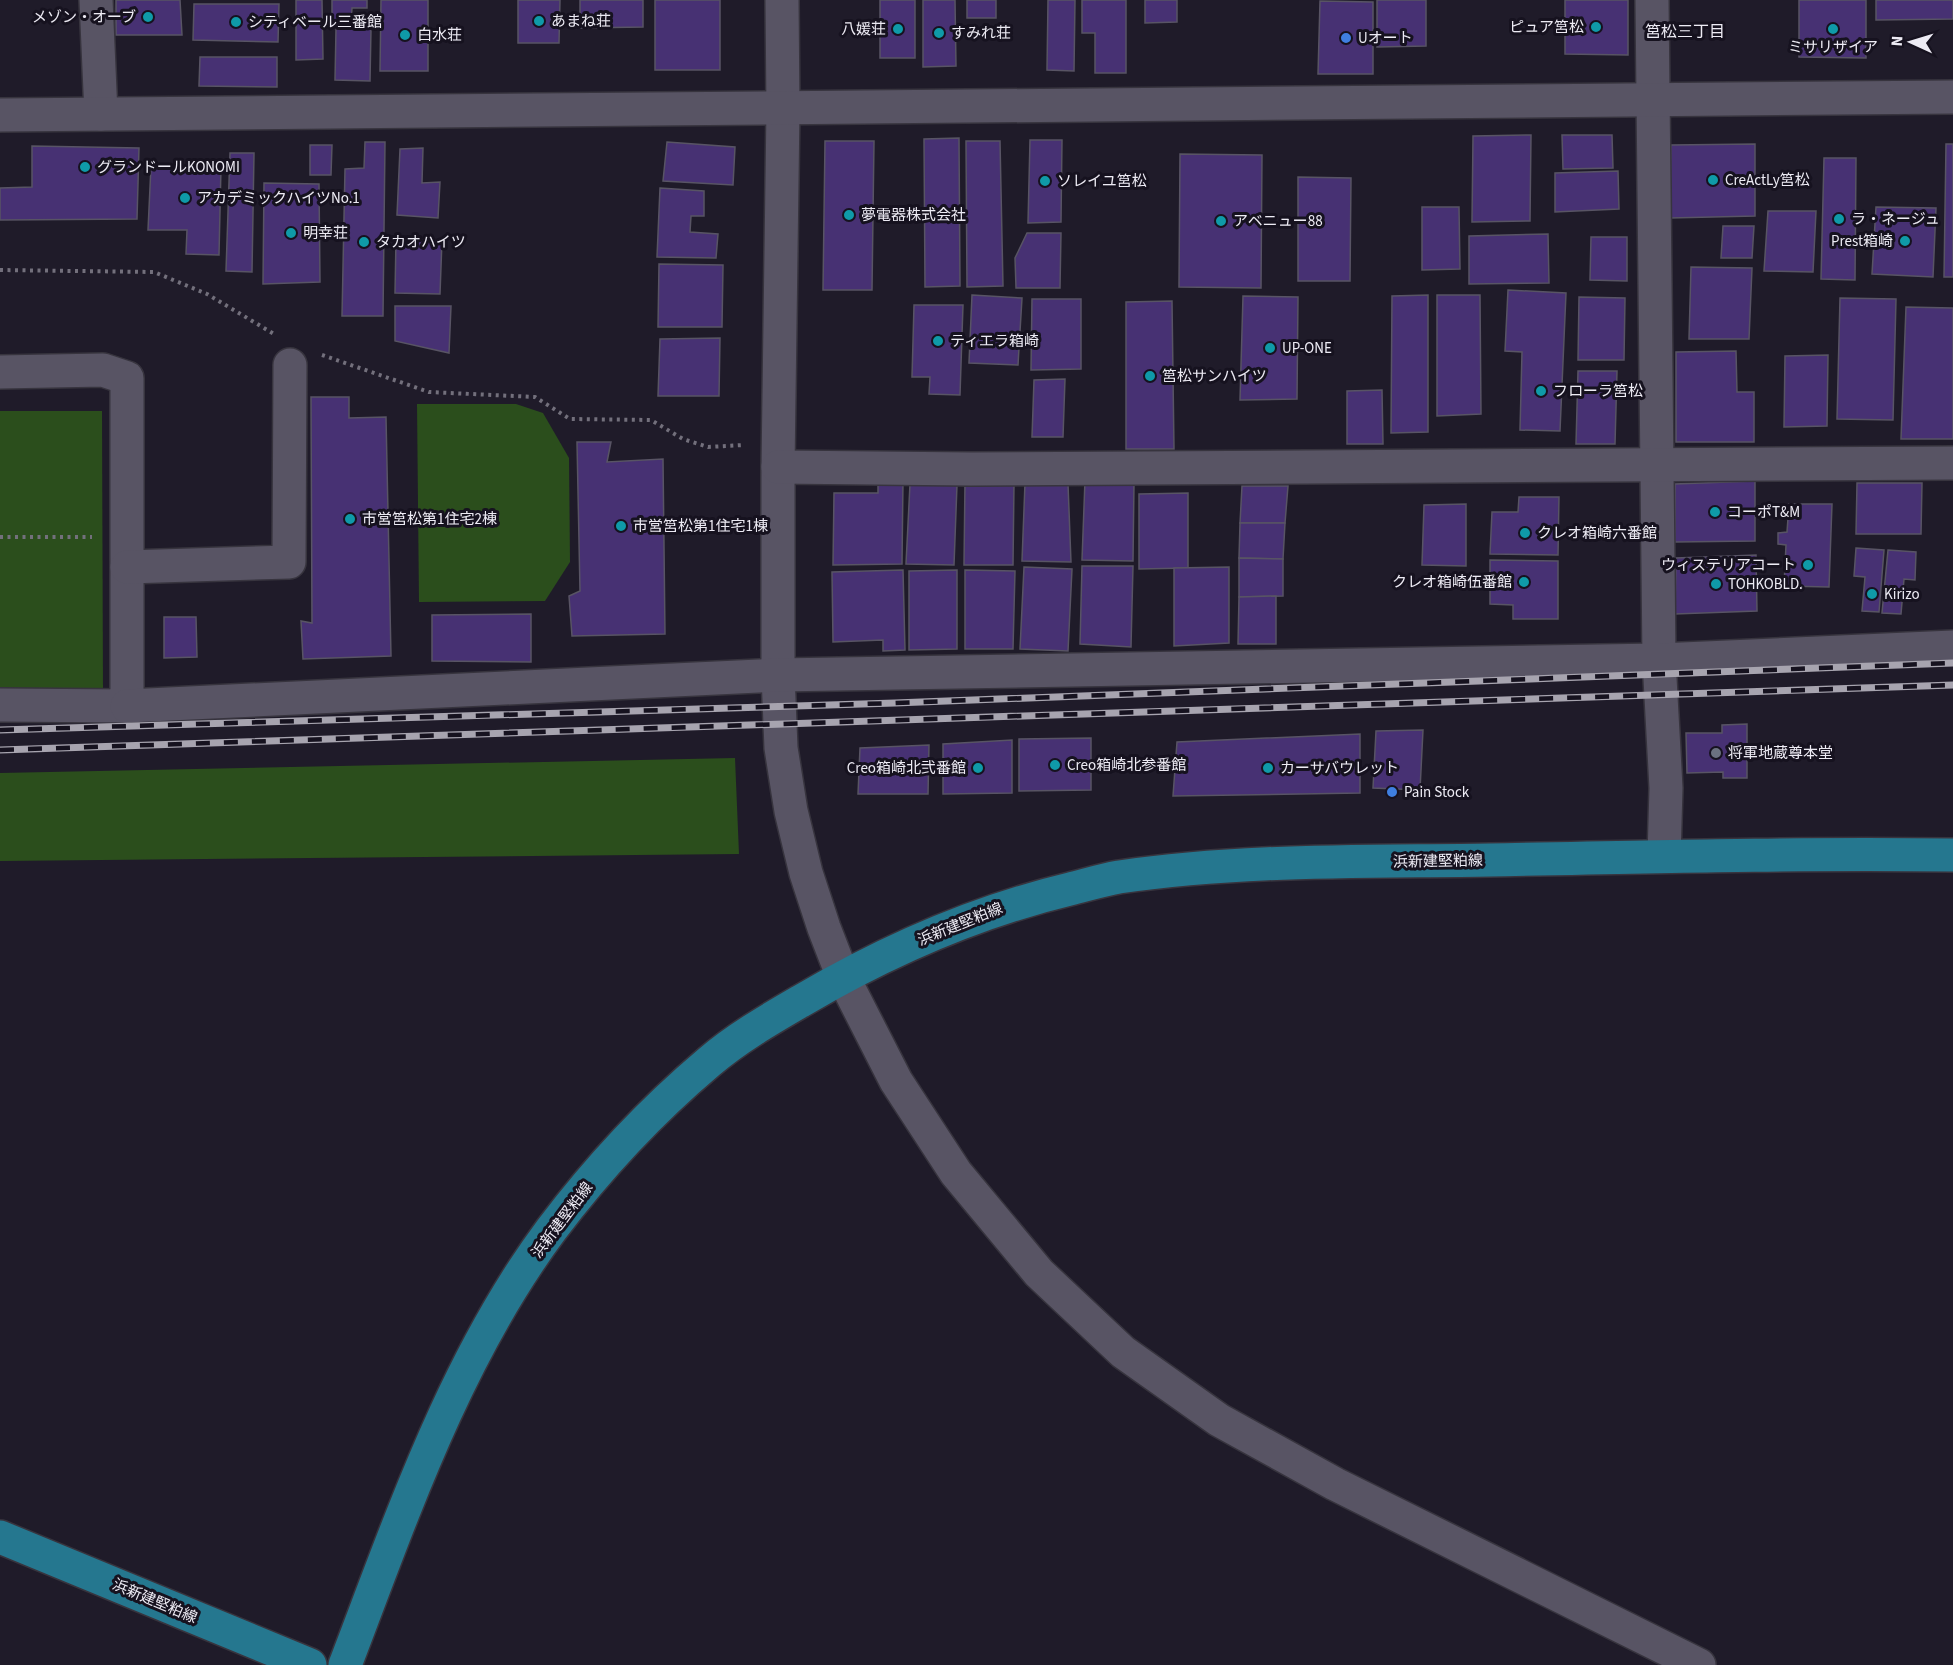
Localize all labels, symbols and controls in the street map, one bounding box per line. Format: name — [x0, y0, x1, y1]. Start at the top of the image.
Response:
place label: メゾン・オーブ — [32, 7, 136, 28]
marker: メゾン・オーブ — [141, 10, 155, 24]
place label: あまね荘 — [551, 11, 611, 32]
place label: シティベール三番館 — [248, 12, 382, 33]
north arrow — [1881, 12, 1941, 72]
marker: あまね荘 — [532, 14, 546, 28]
marker: シティベール三番館 — [229, 15, 243, 29]
place label: ピュア筥松 — [1509, 17, 1584, 38]
place label: 八媛荘 — [841, 19, 886, 40]
marker: ピュア筥松 — [1589, 20, 1603, 34]
district label: 筥松三丁目 — [1645, 21, 1725, 43]
marker: 八媛荘 — [891, 22, 905, 36]
marker: ミサリザイア — [1826, 22, 1840, 36]
place label: すみれ荘 — [951, 23, 1011, 44]
place label: 白水荘 — [417, 25, 462, 46]
marker: すみれ荘 — [932, 26, 946, 40]
marker: 白水荘 — [398, 28, 412, 42]
place label: Uオート — [1358, 28, 1413, 49]
marker: Uオート — [1339, 31, 1353, 45]
text: N — [1886, 35, 1908, 47]
place label: ミサリザイア — [1788, 37, 1878, 58]
place label: グランドールKONOMI — [97, 157, 240, 178]
marker: グランドールKONOMI — [78, 160, 92, 174]
place label: CreActLy筥松 — [1725, 170, 1810, 191]
place label: ソレイユ筥松 — [1057, 171, 1147, 192]
marker: CreActLy筥松 — [1706, 173, 1720, 187]
marker: ソレイユ筥松 — [1038, 174, 1052, 188]
place label: アカデミックハイツNo.1 — [197, 188, 360, 209]
marker: アカデミックハイツNo.1 — [178, 191, 192, 205]
place label: 夢電器株式会社 — [861, 205, 966, 226]
marker: 夢電器株式会社 — [842, 208, 856, 222]
place label: ラ・ネージュ — [1851, 209, 1940, 230]
place label: アベニュー88 — [1233, 211, 1323, 232]
marker: ラ・ネージュ — [1832, 212, 1846, 226]
marker: アベニュー88 — [1214, 214, 1228, 228]
place label: 明幸荘 — [303, 223, 348, 244]
marker: 明幸荘 — [284, 226, 298, 240]
place label: Prest箱崎 — [1831, 231, 1893, 252]
place label: タカオハイツ — [376, 232, 466, 253]
marker: Prest箱崎 — [1898, 234, 1912, 248]
marker: タカオハイツ — [357, 235, 371, 249]
place label: ティエラ箱崎 — [950, 331, 1039, 352]
marker: ティエラ箱崎 — [931, 334, 945, 348]
place label: UP-ONE — [1282, 338, 1332, 359]
marker: UP-ONE — [1263, 341, 1277, 355]
place label: 筥松サンハイツ — [1162, 366, 1267, 387]
marker: 筥松サンハイツ — [1143, 369, 1157, 383]
place label: フローラ筥松 — [1553, 381, 1643, 402]
marker: フローラ筥松 — [1534, 384, 1548, 398]
place label: コーポT&M — [1727, 502, 1800, 523]
marker: コーポT&M — [1708, 505, 1722, 519]
place label: 市営筥松第1住宅2棟 — [362, 509, 497, 530]
marker: 市営筥松第1住宅2棟 — [343, 512, 357, 526]
place label: 市営筥松第1住宅1棟 — [633, 516, 768, 537]
marker: 市営筥松第1住宅1棟 — [614, 519, 628, 533]
place label: クレオ箱崎六番館 — [1537, 523, 1657, 544]
marker: クレオ箱崎六番館 — [1518, 526, 1532, 540]
place label: ウィステリアコート — [1661, 555, 1796, 576]
marker: ウィステリアコート — [1801, 558, 1815, 572]
place label: クレオ箱崎伍番館 — [1392, 572, 1512, 593]
place label: TOHKOBLD. — [1728, 574, 1803, 595]
marker: クレオ箱崎伍番館 — [1517, 575, 1531, 589]
marker: TOHKOBLD. — [1709, 577, 1723, 591]
place label: Kirizo — [1884, 584, 1920, 605]
marker: Kirizo — [1865, 587, 1879, 601]
place label: 将軍地蔵尊本堂 — [1728, 743, 1833, 764]
marker: 将軍地蔵尊本堂 — [1709, 746, 1723, 760]
place label: Creo箱崎北参番館 — [1067, 755, 1186, 776]
place label: Creo箱崎北弐番館 — [847, 758, 966, 779]
marker: Creo箱崎北参番館 — [1048, 758, 1062, 772]
place label: カーサバウレット — [1280, 758, 1399, 779]
marker: Creo箱崎北弐番館 — [971, 761, 985, 775]
marker: カーサバウレット — [1261, 761, 1275, 775]
place label: Pain Stock — [1404, 782, 1470, 803]
marker: Pain Stock — [1385, 785, 1399, 799]
street label: 浜新建堅粕線 — [1393, 850, 1483, 873]
street label: 浜新建堅粕線 — [915, 898, 1006, 951]
street label: 浜新建堅粕線 — [527, 1178, 598, 1263]
street label: 浜新建堅粕線 — [109, 1574, 200, 1629]

